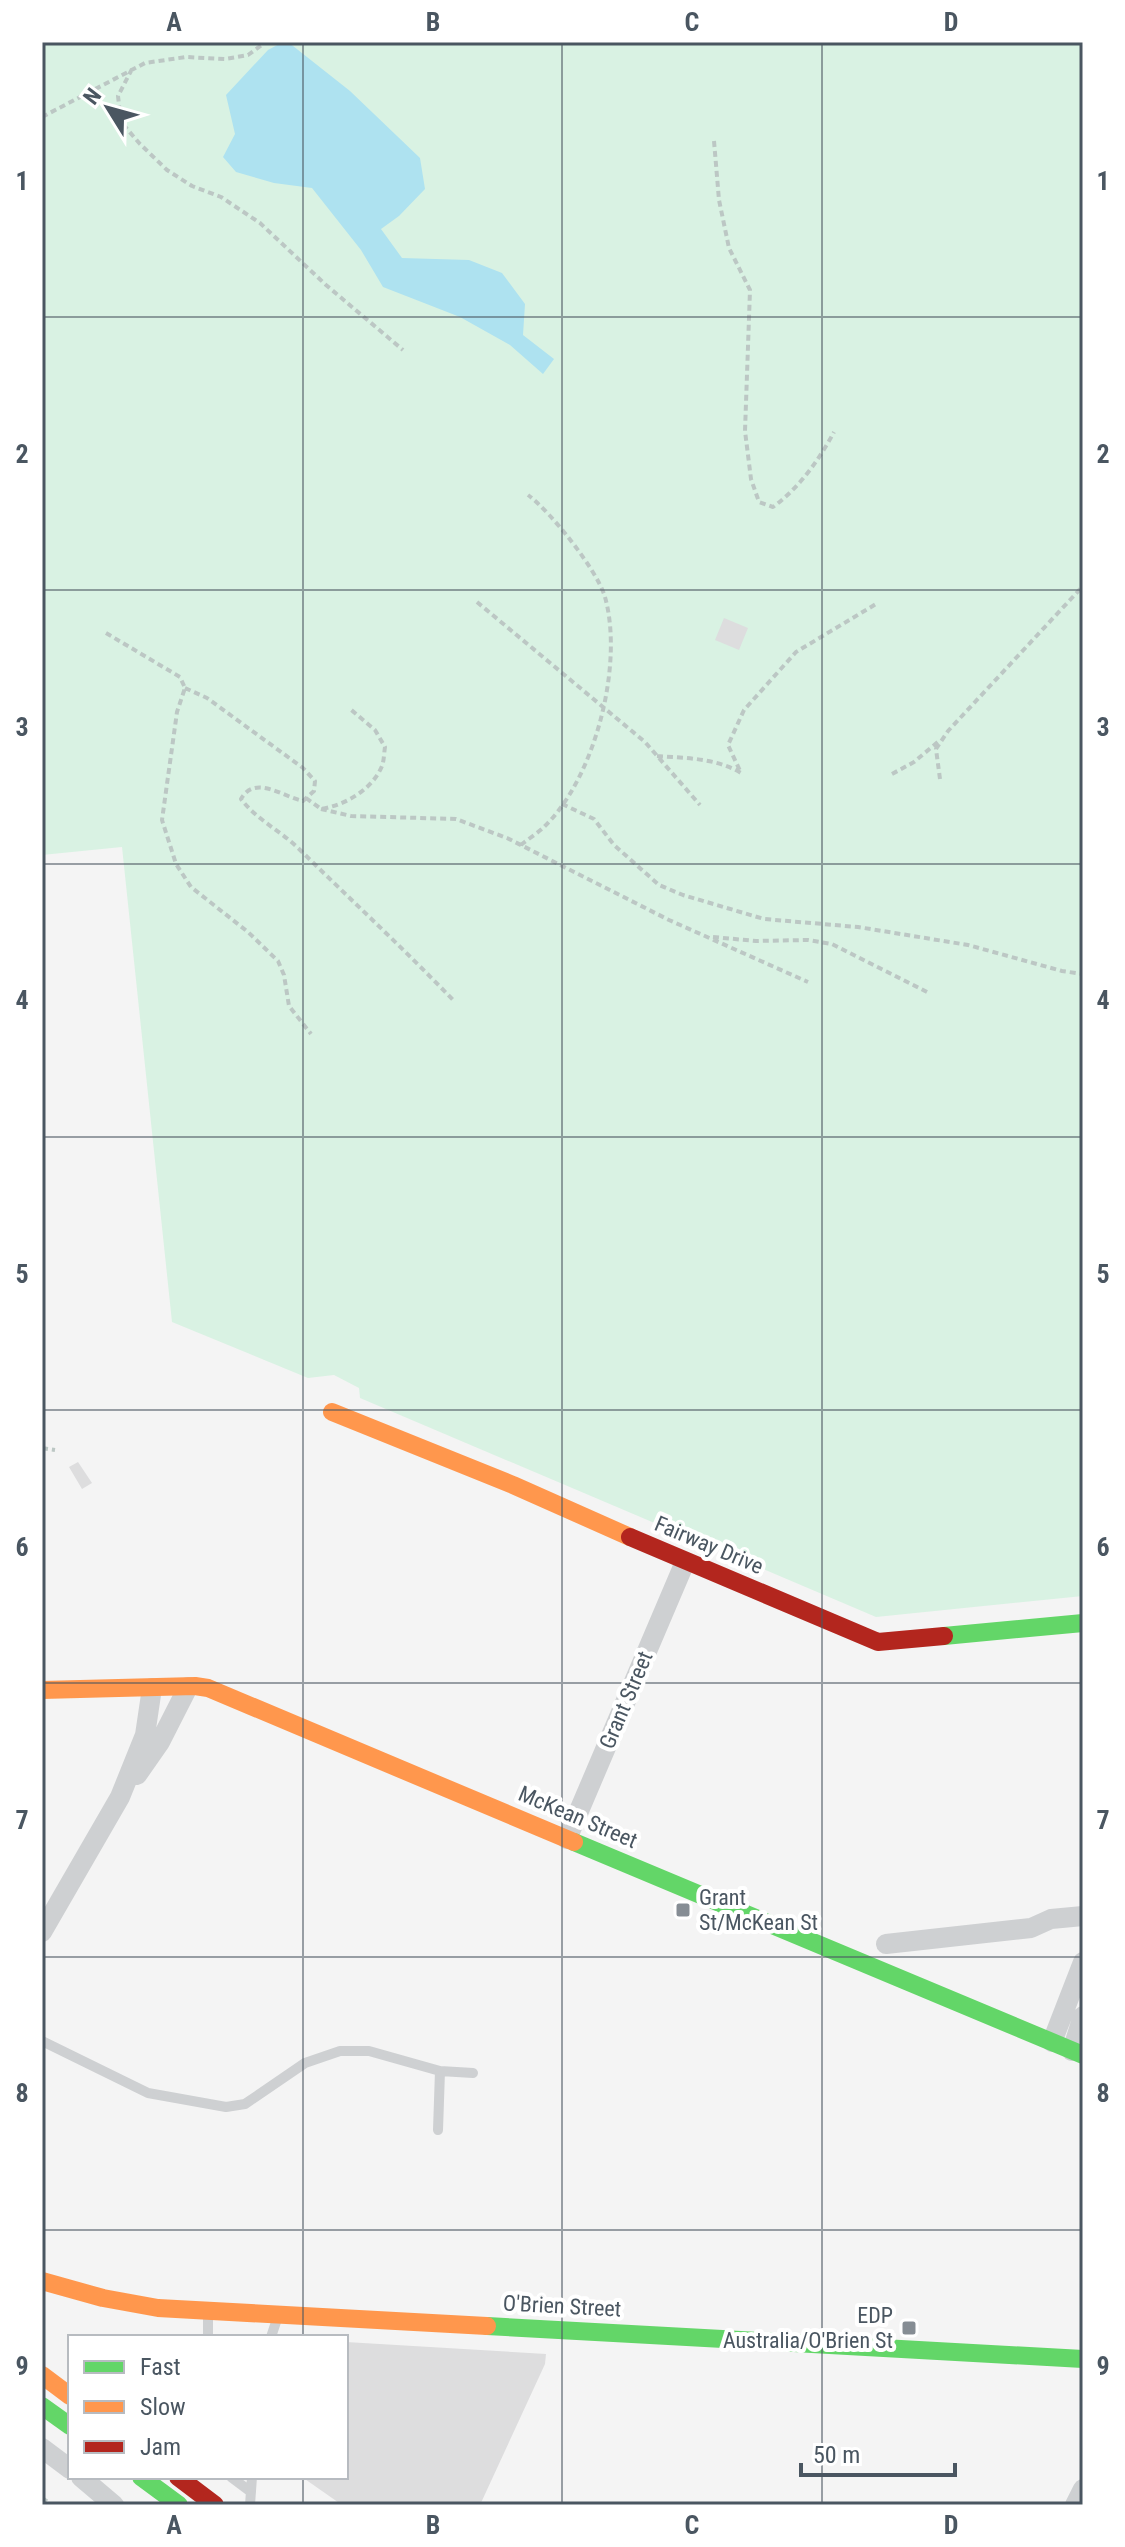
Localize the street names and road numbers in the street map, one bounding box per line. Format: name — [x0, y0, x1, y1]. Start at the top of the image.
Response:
street label: Fairway Drive — [651, 1511, 767, 1579]
street label: Grant Street — [594, 1647, 658, 1753]
street label: McKean Street — [515, 1781, 641, 1853]
street label: O'Brien Street — [502, 2290, 622, 2322]

